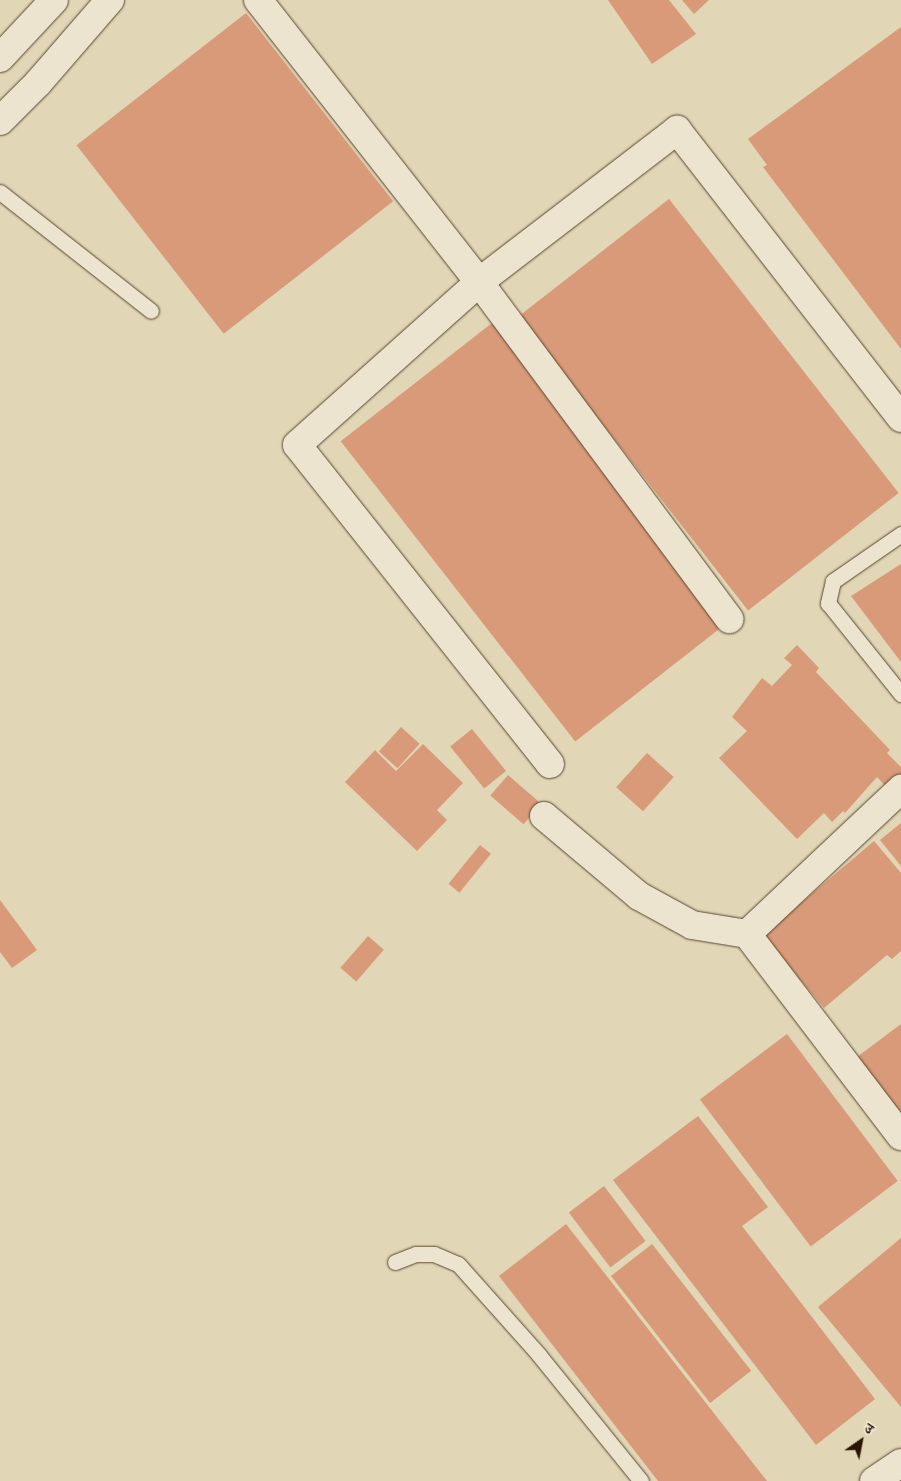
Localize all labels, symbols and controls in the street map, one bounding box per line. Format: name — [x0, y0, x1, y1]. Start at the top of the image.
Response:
north arrow — [836, 1416, 886, 1466]
text: उ — [861, 1419, 877, 1438]

